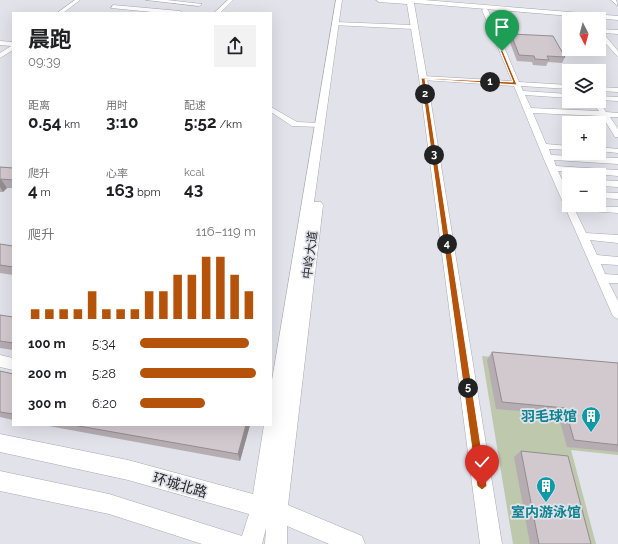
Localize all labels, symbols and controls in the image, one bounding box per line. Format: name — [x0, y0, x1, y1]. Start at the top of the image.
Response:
pin — [485, 10, 519, 51]
north arrow — [562, 12, 606, 56]
map controls — [562, 12, 606, 212]
icon: arrive — [491, 16, 513, 38]
button: share — [214, 25, 256, 67]
text: 晨跑 — [28, 26, 72, 52]
text: 09:39 — [28, 54, 61, 69]
button: layers — [562, 64, 606, 108]
pin: 1 — [480, 72, 500, 92]
text: 1 — [487, 75, 493, 88]
pin: 2 — [415, 84, 435, 104]
text: 2 — [422, 87, 428, 100]
text: 距离 — [28, 99, 50, 112]
text: 用时 — [106, 99, 128, 112]
text: 配速 — [184, 99, 206, 112]
text: 0.54 — [28, 112, 61, 132]
text: 3:10 — [106, 112, 139, 132]
text: 5:52 — [184, 112, 217, 132]
button: + — [562, 116, 606, 160]
text: km — [61, 118, 80, 131]
text: /km — [217, 118, 242, 131]
pin: 3 — [424, 145, 444, 165]
text: 3 — [431, 148, 437, 161]
text: kcal — [184, 166, 205, 179]
text: 爬升 — [28, 167, 50, 180]
text: 心率 — [106, 167, 128, 180]
button: − — [562, 168, 606, 212]
text: 43 — [184, 179, 203, 199]
text: 4 — [28, 180, 38, 200]
text: 163 — [106, 180, 134, 200]
text: m — [38, 186, 51, 199]
text: bpm — [134, 186, 161, 199]
text: 116–119 m — [196, 224, 256, 239]
text: 爬升 — [28, 227, 54, 242]
street label: 中岭大道 — [300, 230, 320, 280]
pin: 4 — [437, 234, 457, 254]
text: 4 — [444, 237, 450, 250]
text: 100 m — [28, 336, 66, 351]
text: 5:34 — [92, 336, 116, 351]
text: 200 m — [28, 366, 67, 381]
text: 5:28 — [92, 366, 116, 381]
pin: 5 — [458, 378, 478, 398]
text: 5 — [465, 381, 471, 394]
text: 300 m — [28, 396, 66, 411]
text: 6:20 — [92, 396, 117, 411]
building icon: 羽毛球馆 — [580, 405, 602, 433]
place label: 羽毛球馆 — [521, 408, 577, 424]
pin — [465, 445, 499, 486]
icon: check — [471, 451, 493, 473]
street label: 环城北路 — [151, 470, 209, 500]
building icon: 室内游泳馆 — [535, 475, 557, 503]
place label: 室内游泳馆 — [511, 504, 581, 520]

